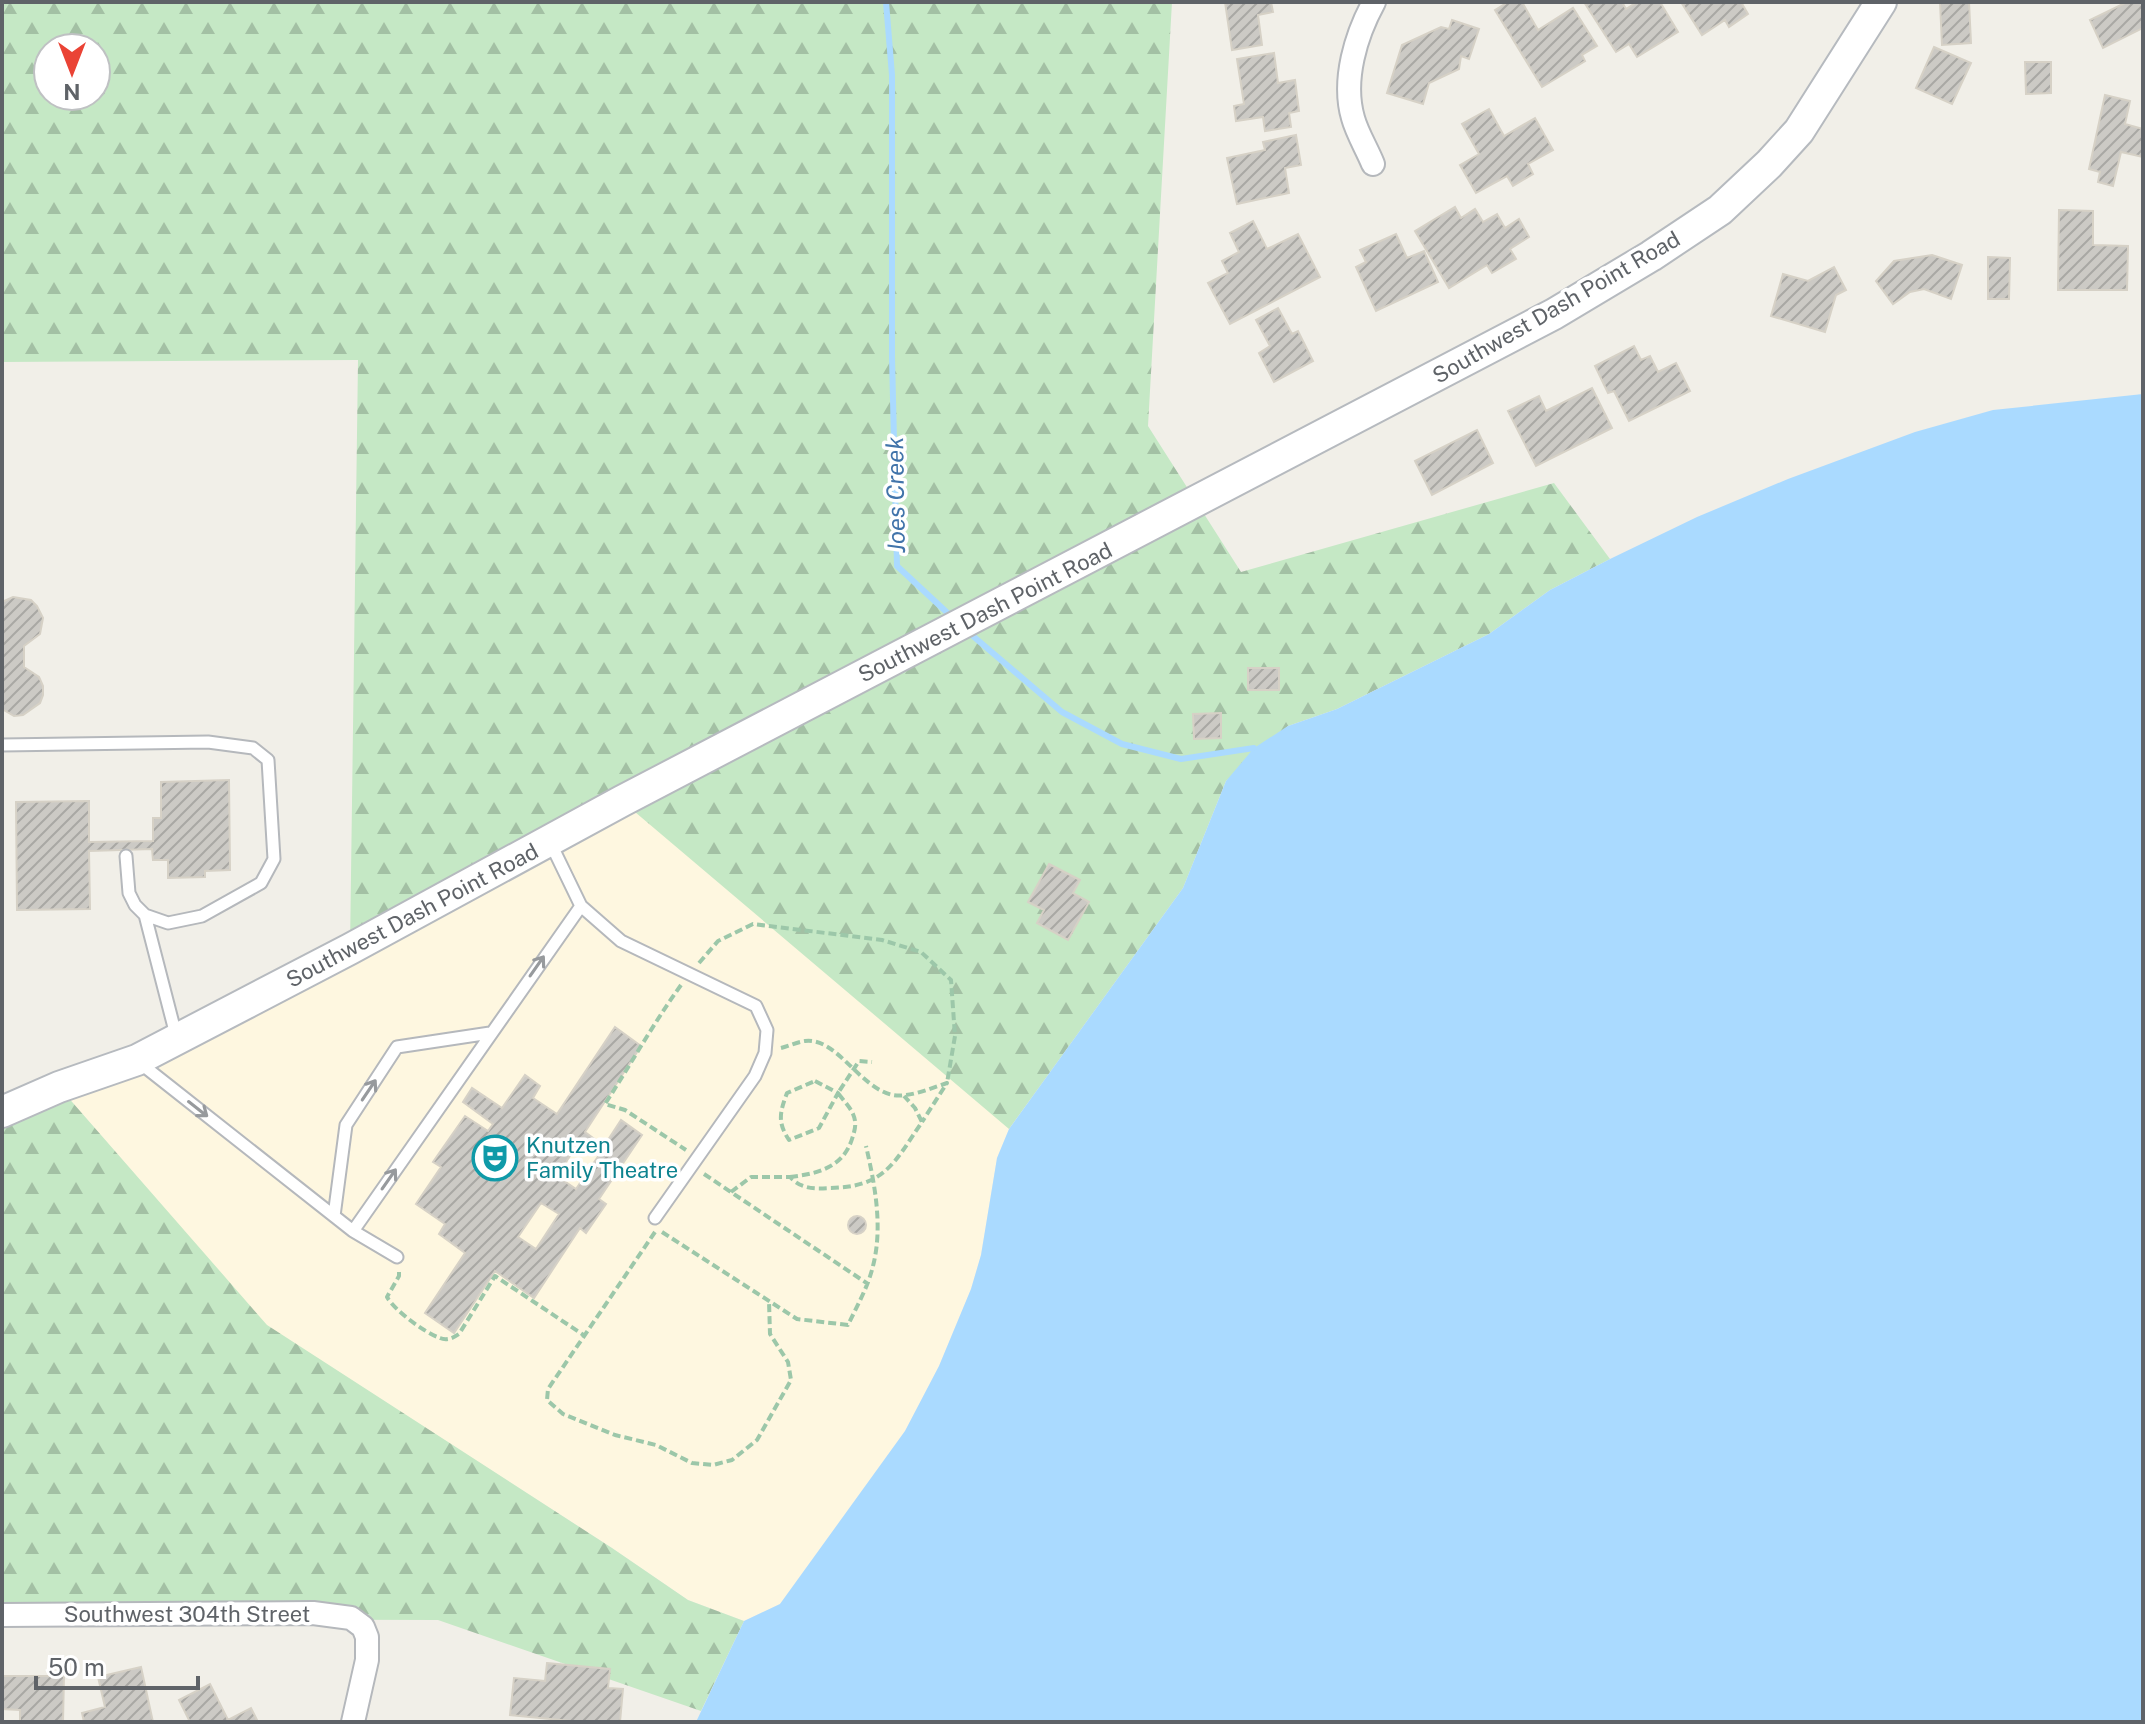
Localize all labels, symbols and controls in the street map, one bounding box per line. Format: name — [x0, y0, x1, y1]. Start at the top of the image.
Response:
north arrow — [32, 32, 112, 112]
text: N — [63, 79, 81, 105]
street label: Southwest Dash Point Road — [1428, 225, 1684, 389]
water label: Joes Creek — [880, 436, 910, 554]
street label: Southwest Dash Point Road — [854, 537, 1116, 687]
street label: Southwest Dash Point Road — [282, 837, 542, 993]
one-way arrow — [529, 956, 546, 978]
one-way arrow — [361, 1079, 377, 1101]
one-way arrow — [187, 1100, 208, 1117]
place label: Knutzen Family Theatre — [526, 1132, 678, 1183]
theatre icon: Knutzen Family Theatre — [471, 1134, 519, 1182]
one-way arrow — [380, 1169, 397, 1191]
street label: Southwest 304th Street — [64, 1601, 310, 1627]
scale bar — [36, 1640, 198, 1690]
text: 50 m — [48, 1653, 105, 1681]

